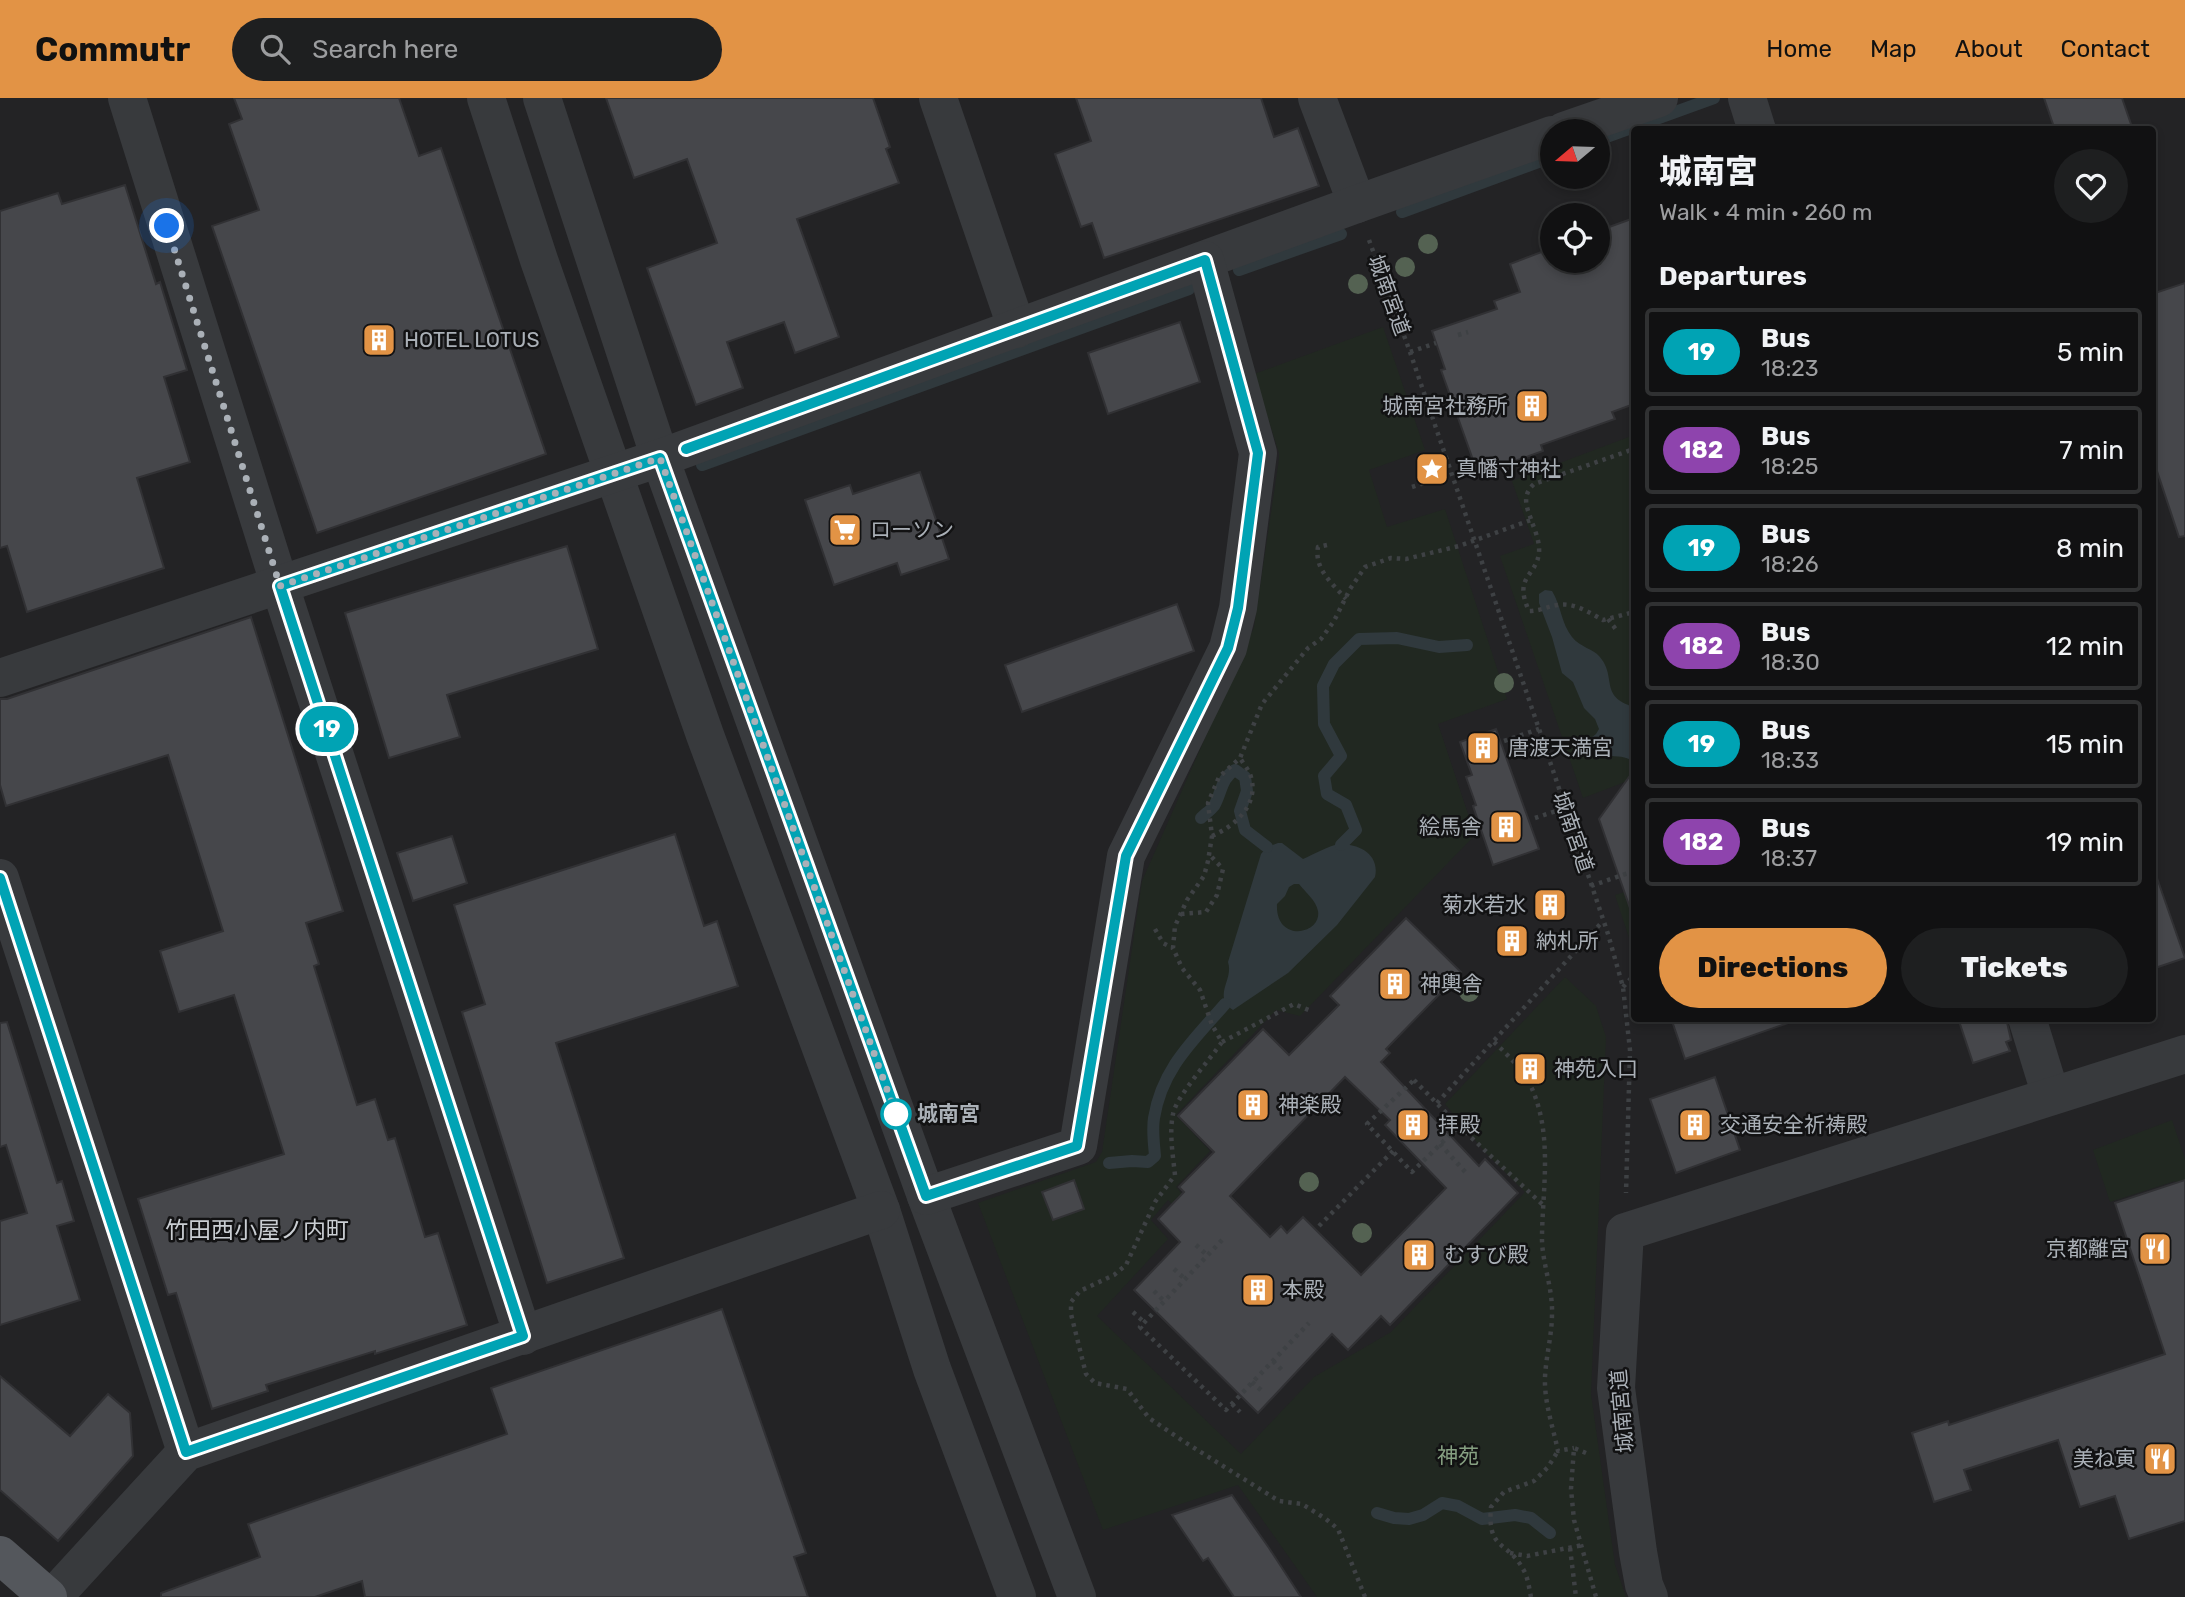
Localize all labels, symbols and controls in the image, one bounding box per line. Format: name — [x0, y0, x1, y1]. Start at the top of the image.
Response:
search box — [232, 18, 722, 81]
text: Commutr — [35, 30, 190, 69]
icon: search — [256, 30, 294, 68]
text: Search here — [312, 34, 458, 65]
text: Home — [1766, 35, 1832, 63]
text: Map — [1870, 35, 1917, 63]
text: About — [1955, 35, 2023, 63]
text: Contact — [2061, 35, 2150, 63]
north arrow — [1540, 119, 1610, 189]
map controls — [1540, 119, 1610, 273]
button: heart — [2054, 149, 2128, 223]
text: 城南宮 — [1659, 152, 1758, 191]
text: Walk · 4 min · 260 m — [1659, 198, 1873, 226]
button: locate — [1540, 203, 1610, 273]
your location — [149, 208, 184, 243]
street label: 城南宮道 — [1363, 251, 1416, 339]
text: Departures — [1659, 261, 1807, 292]
building icon: HOTEL LOTUS — [360, 321, 398, 359]
text: Bus — [1761, 323, 1810, 354]
place label: HOTEL LOTUS — [404, 327, 540, 352]
text: 5 min — [2057, 337, 2124, 368]
text: 19 — [1688, 338, 1715, 366]
text: 18:23 — [1761, 354, 1819, 382]
building icon: 城南宮社務所 — [1513, 387, 1551, 425]
place label: 城南宮社務所 — [1382, 393, 1508, 418]
text: Bus — [1761, 421, 1810, 452]
text: 7 min — [2059, 435, 2124, 466]
text: 182 — [1680, 436, 1723, 464]
place icon: 真幡寸神社 — [1413, 450, 1451, 488]
text: 18:25 — [1761, 452, 1819, 480]
place label: 真幡寸神社 — [1456, 456, 1561, 481]
supermarket icon: ローソン — [826, 511, 864, 549]
place label: ローソン — [870, 517, 954, 542]
text: Bus — [1761, 519, 1810, 550]
text: 8 min — [2056, 533, 2124, 564]
text: 19 — [1688, 534, 1715, 562]
text: 18:26 — [1761, 550, 1819, 578]
text: Bus — [1761, 617, 1810, 648]
text: 12 min — [2046, 631, 2124, 662]
text: 182 — [1680, 632, 1723, 660]
text: 18:30 — [1761, 648, 1820, 676]
line badge: 19 — [296, 706, 358, 752]
text: 19 — [313, 715, 341, 743]
text: Bus — [1761, 715, 1810, 746]
building icon: 唐渡天満宮 — [1464, 729, 1502, 767]
text: 15 min — [2046, 729, 2124, 760]
text: 19 — [1688, 730, 1715, 758]
place label: 唐渡天満宮 — [1508, 735, 1613, 760]
text: 18:33 — [1761, 746, 1819, 774]
street label: 城南宮道 — [1548, 788, 1599, 876]
building icon: 絵馬舎 — [1487, 808, 1525, 846]
text: Bus — [1761, 813, 1810, 844]
place label: 絵馬舎 — [1419, 814, 1482, 839]
text: 19 min — [2046, 827, 2124, 858]
text: 182 — [1680, 828, 1723, 856]
text: 18:37 — [1761, 844, 1817, 872]
building icon: 菊水若水 — [1531, 886, 1569, 924]
place label: 菊水若水 — [1442, 892, 1526, 917]
building icon: 納札所 — [1493, 922, 1531, 960]
place label: 納札所 — [1536, 928, 1599, 953]
button: Directions — [1659, 928, 1887, 1008]
button: Tickets — [1901, 928, 2128, 1008]
building icon: 神輿舎 — [1376, 965, 1414, 1003]
place label: 神輿舎 — [1420, 971, 1483, 996]
building icon: 神苑入口 — [1511, 1050, 1549, 1088]
place label: 神苑入口 — [1554, 1056, 1638, 1081]
building icon: 神楽殿 — [1234, 1086, 1272, 1124]
place label: 神楽殿 — [1278, 1092, 1341, 1117]
marker: 城南宮 — [881, 1099, 911, 1129]
place label: 城南宮 — [917, 1101, 980, 1126]
building icon: 拝殿 — [1394, 1106, 1432, 1144]
building icon: 交通安全祈祷殿 — [1676, 1106, 1714, 1144]
place label: 拝殿 — [1438, 1112, 1480, 1137]
place label: 交通安全祈祷殿 — [1720, 1112, 1867, 1137]
district label: 竹田西小屋ノ内町 — [165, 1216, 349, 1244]
restaurant icon: 京都離宮 — [2136, 1230, 2174, 1268]
building icon: むすび殿 — [1400, 1236, 1438, 1274]
place label: 京都離宮 — [2046, 1236, 2130, 1261]
place label: むすび殿 — [1444, 1242, 1528, 1267]
building icon: 本殿 — [1239, 1271, 1277, 1309]
place label: 本殿 — [1282, 1277, 1324, 1302]
street label: 城南宮道 — [1605, 1368, 1638, 1454]
restaurant icon: 美ね寅 — [2141, 1440, 2179, 1478]
park label: 神苑 — [1437, 1443, 1479, 1468]
place label: 美ね寅 — [2073, 1446, 2136, 1471]

